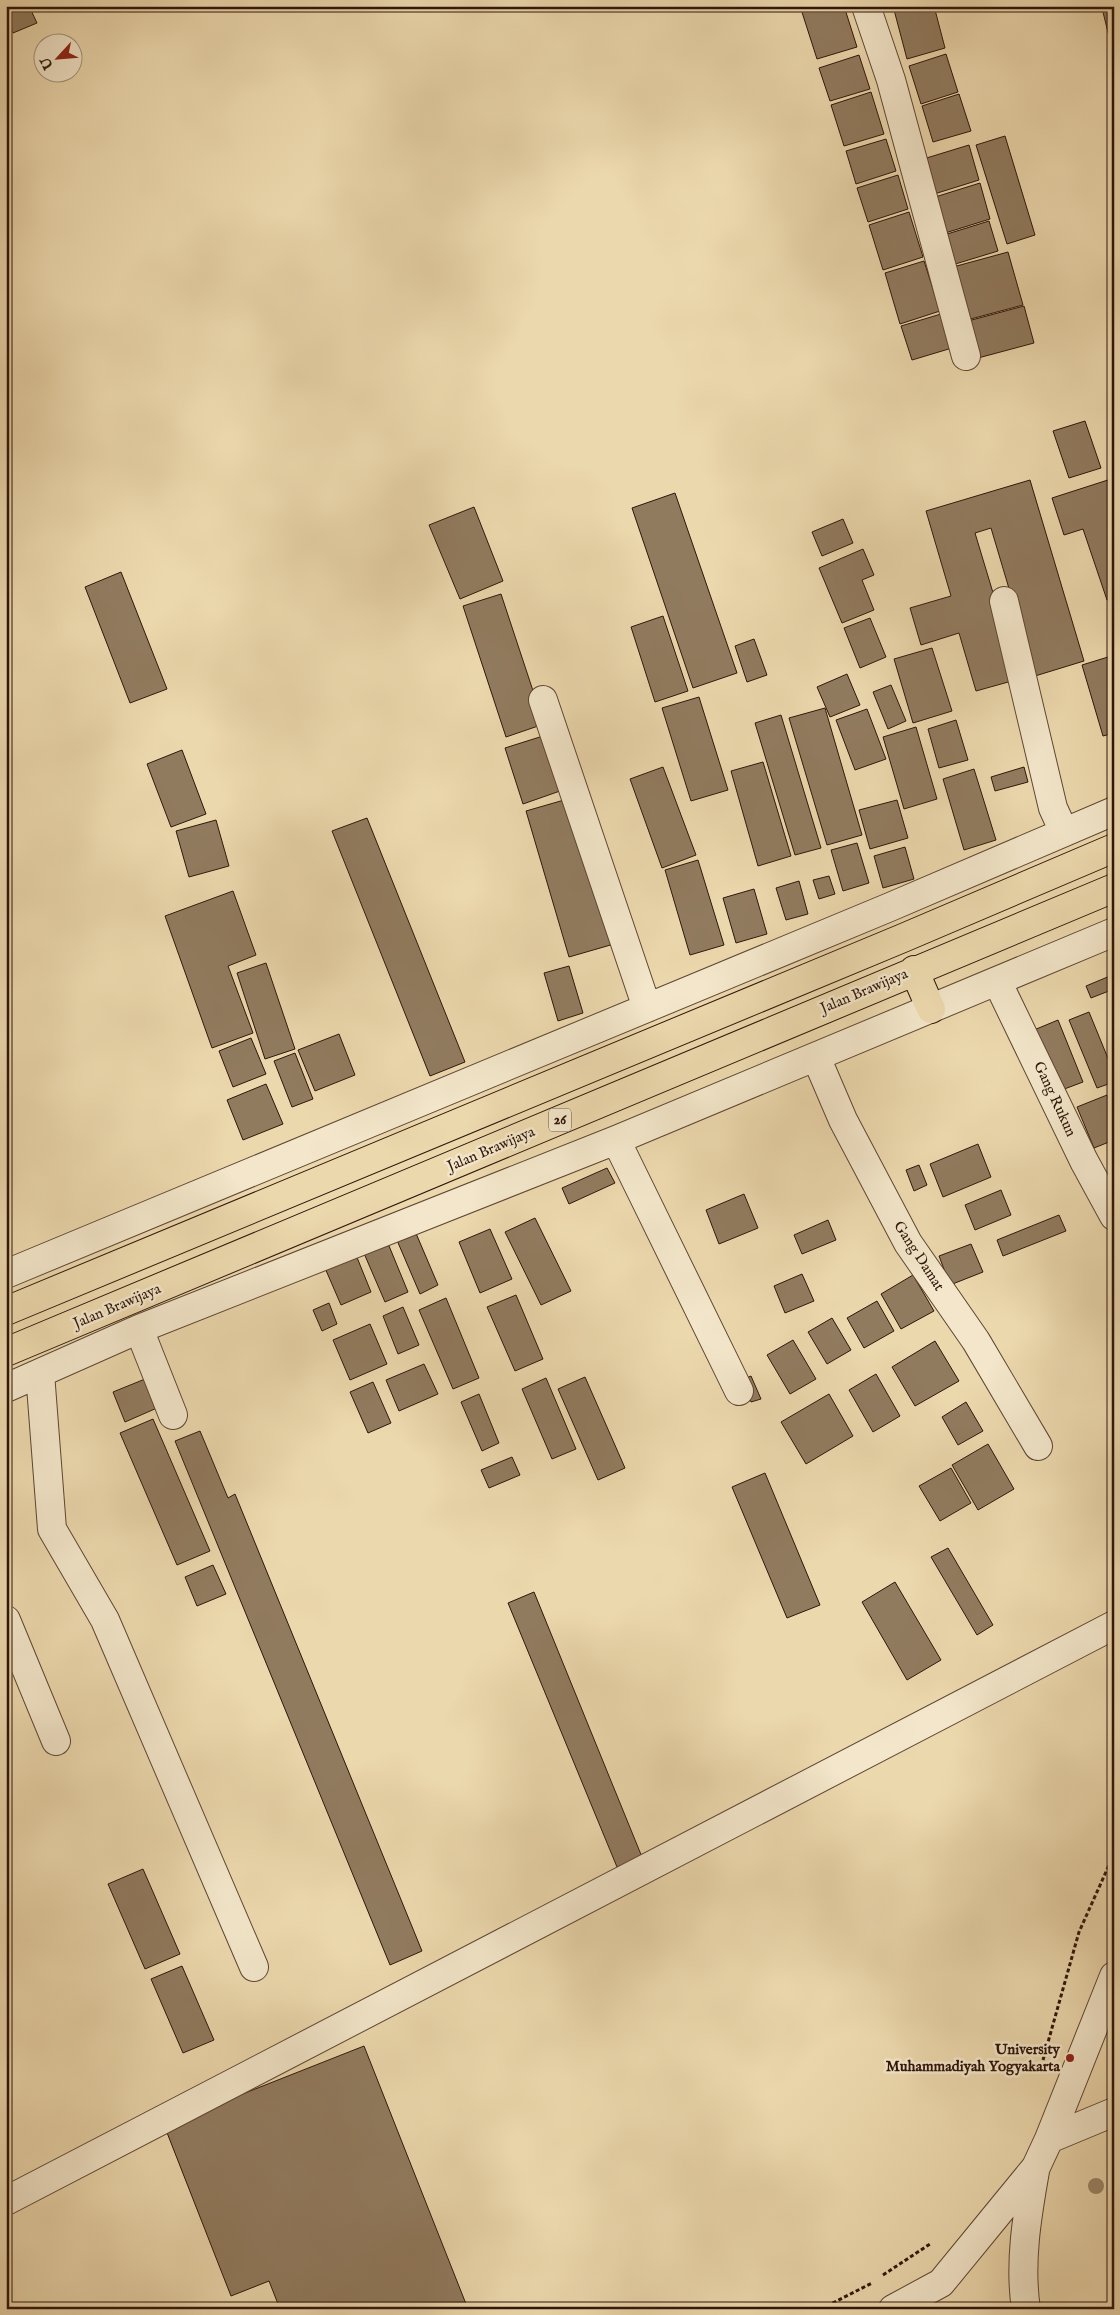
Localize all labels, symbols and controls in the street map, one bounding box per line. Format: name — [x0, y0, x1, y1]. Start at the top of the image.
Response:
north arrow — [32, 32, 82, 82]
text: U — [36, 53, 58, 73]
street label: Jalan Brawijaya — [816, 964, 911, 1019]
street label: Gang Rukun — [1029, 1058, 1081, 1140]
road number: 26 — [549, 1108, 571, 1132]
street label: Jalan Brawijaya — [443, 1122, 538, 1177]
street label: Gang Damat — [889, 1217, 949, 1295]
street label: Jalan Brawijaya — [69, 1279, 164, 1334]
place label: University Muhammadiyah Yogyakarta — [886, 2040, 1061, 2076]
marker: University Muhammadiyah Yogyakarta — [1064, 2052, 1076, 2064]

